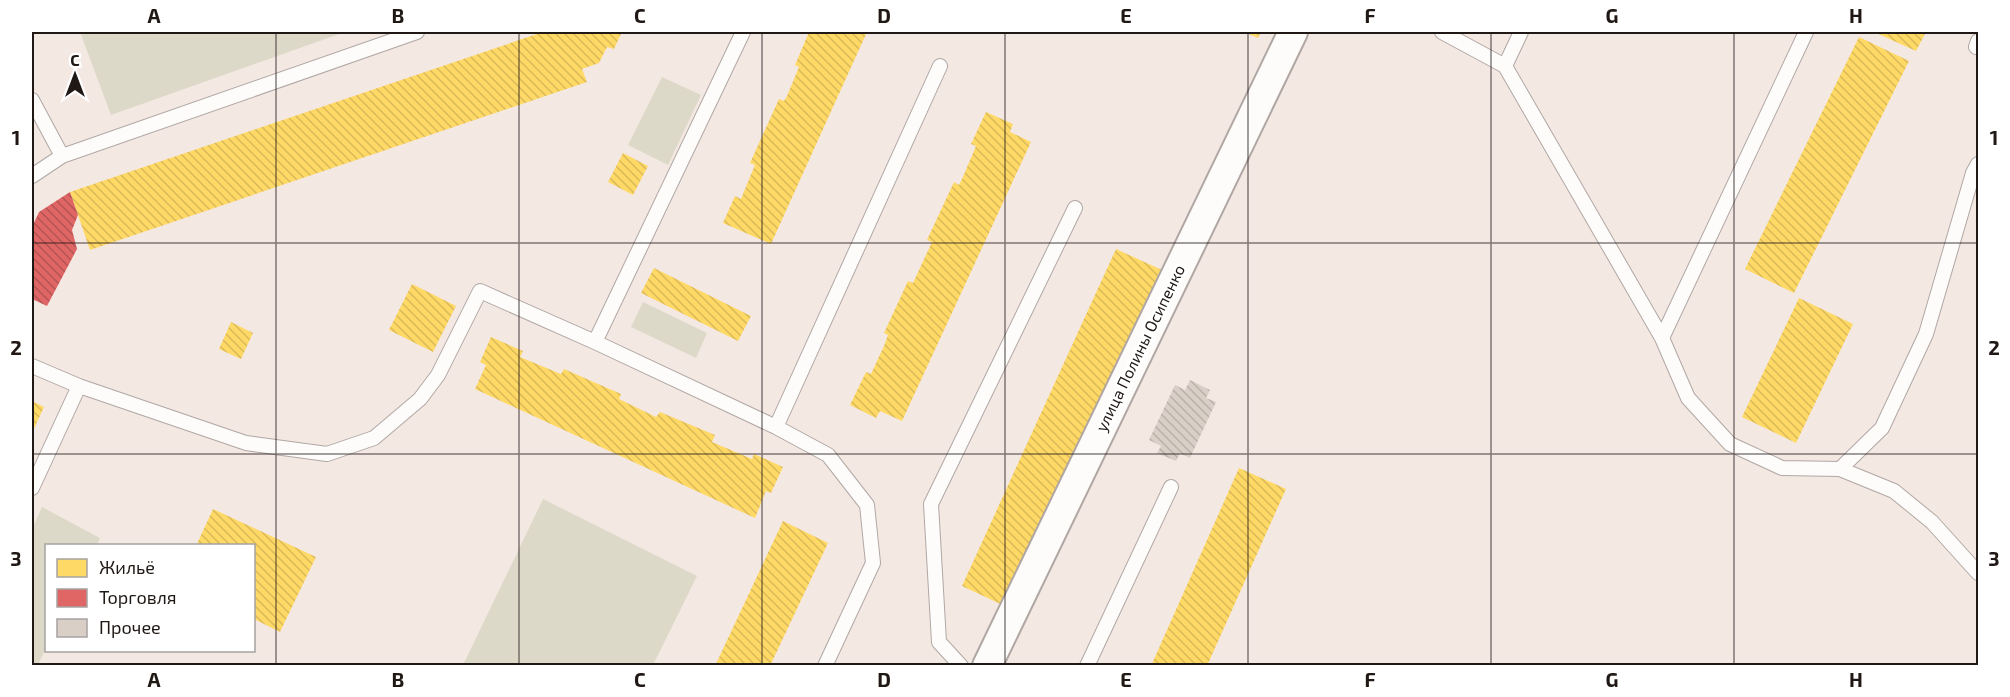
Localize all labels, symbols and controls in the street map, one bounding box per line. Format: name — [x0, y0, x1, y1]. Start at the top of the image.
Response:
text: A — [147, 3, 161, 27]
text: B — [392, 3, 404, 27]
text: C — [634, 3, 646, 27]
text: D — [877, 3, 891, 27]
text: E — [1120, 3, 1132, 27]
text: F — [1364, 3, 1376, 27]
text: G — [1606, 3, 1618, 27]
text: H — [1849, 3, 1863, 27]
north arrow — [45, 45, 105, 105]
text: С — [70, 50, 80, 69]
text: 1 — [12, 125, 20, 149]
text: 1 — [1990, 125, 1998, 149]
street label: улица Полины Осипенко — [1091, 261, 1189, 435]
text: 2 — [10, 335, 22, 359]
text: 2 — [1988, 335, 2000, 359]
legend — [45, 544, 255, 652]
text: 3 — [10, 546, 22, 570]
text: 3 — [1988, 546, 2000, 570]
text: Жильё — [99, 556, 155, 578]
text: Торговля — [99, 586, 177, 608]
text: Прочее — [99, 616, 161, 638]
text: A — [147, 667, 161, 691]
text: B — [392, 667, 404, 691]
text: C — [634, 667, 646, 691]
text: D — [877, 667, 891, 691]
text: E — [1120, 667, 1132, 691]
text: F — [1364, 667, 1376, 691]
text: G — [1606, 667, 1618, 691]
text: H — [1849, 667, 1863, 691]

